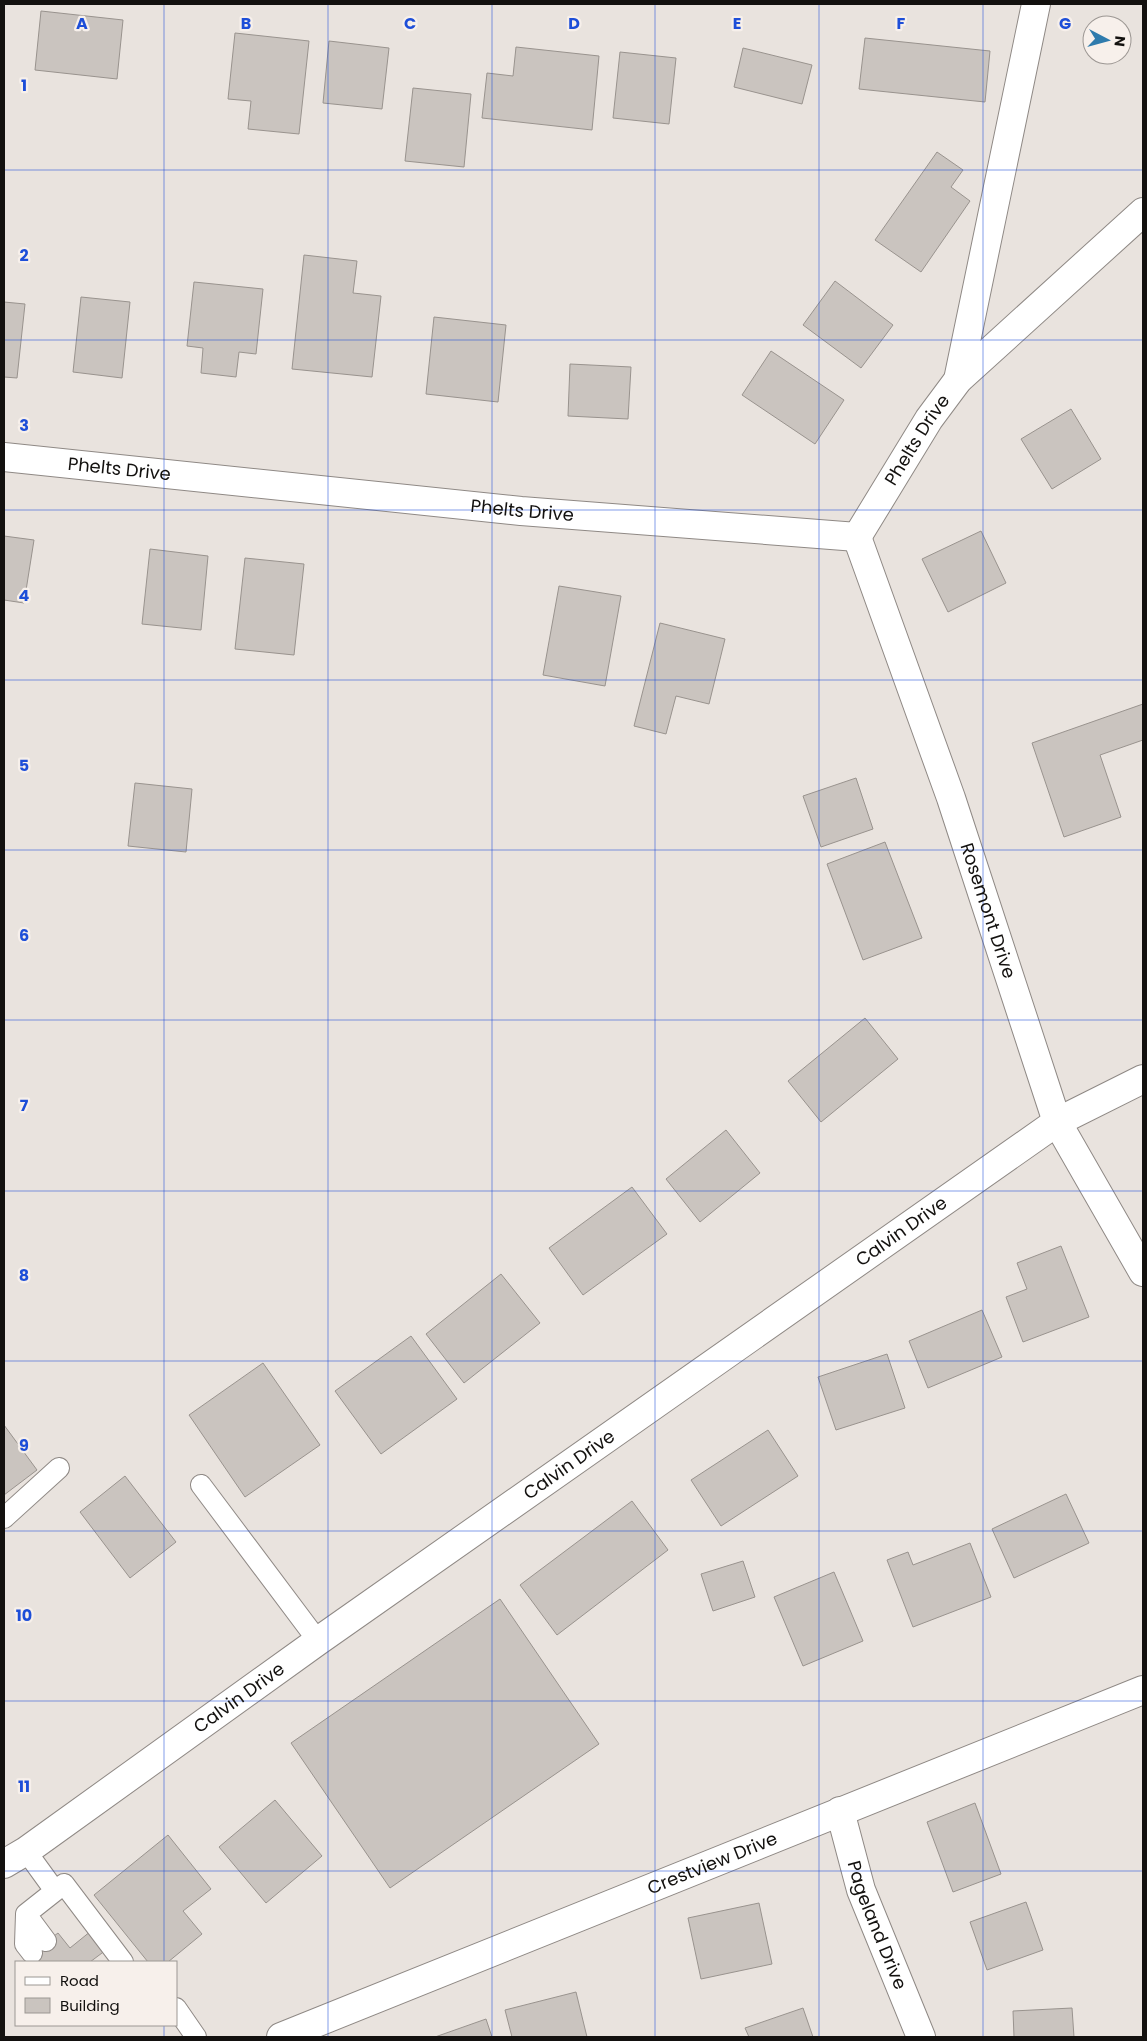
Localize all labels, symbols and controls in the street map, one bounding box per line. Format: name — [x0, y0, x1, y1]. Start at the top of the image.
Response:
text: A — [76, 12, 88, 35]
text: B — [241, 12, 251, 35]
text: C — [404, 12, 416, 35]
text: D — [568, 12, 580, 35]
text: E — [733, 12, 741, 35]
text: F — [897, 12, 906, 35]
text: G — [1059, 12, 1071, 35]
north arrow — [1082, 15, 1132, 65]
text: N — [1109, 35, 1130, 48]
text: 1 — [21, 74, 27, 97]
text: 2 — [19, 244, 29, 267]
street label: Phelts Drive — [878, 389, 955, 490]
text: 3 — [19, 414, 29, 437]
street label: Phelts Drive — [67, 451, 172, 486]
street label: Phelts Drive — [469, 493, 575, 527]
text: 4 — [19, 584, 30, 607]
text: 5 — [19, 754, 29, 777]
street label: Rosemont Drive — [955, 840, 1022, 982]
text: 6 — [19, 924, 29, 947]
text: 7 — [20, 1094, 29, 1117]
street label: Calvin Drive — [850, 1190, 952, 1272]
text: 8 — [19, 1264, 29, 1287]
street label: Calvin Drive — [518, 1423, 620, 1505]
text: 9 — [19, 1434, 29, 1457]
text: 10 — [16, 1604, 32, 1627]
street label: Calvin Drive — [188, 1656, 289, 1739]
text: 11 — [18, 1775, 30, 1798]
street label: Crestview Drive — [643, 1825, 781, 1900]
street label: Pageland Drive — [842, 1858, 913, 1993]
legend — [15, 1961, 178, 2026]
text: Road — [60, 1970, 99, 1991]
text: Building — [60, 1995, 120, 2016]

